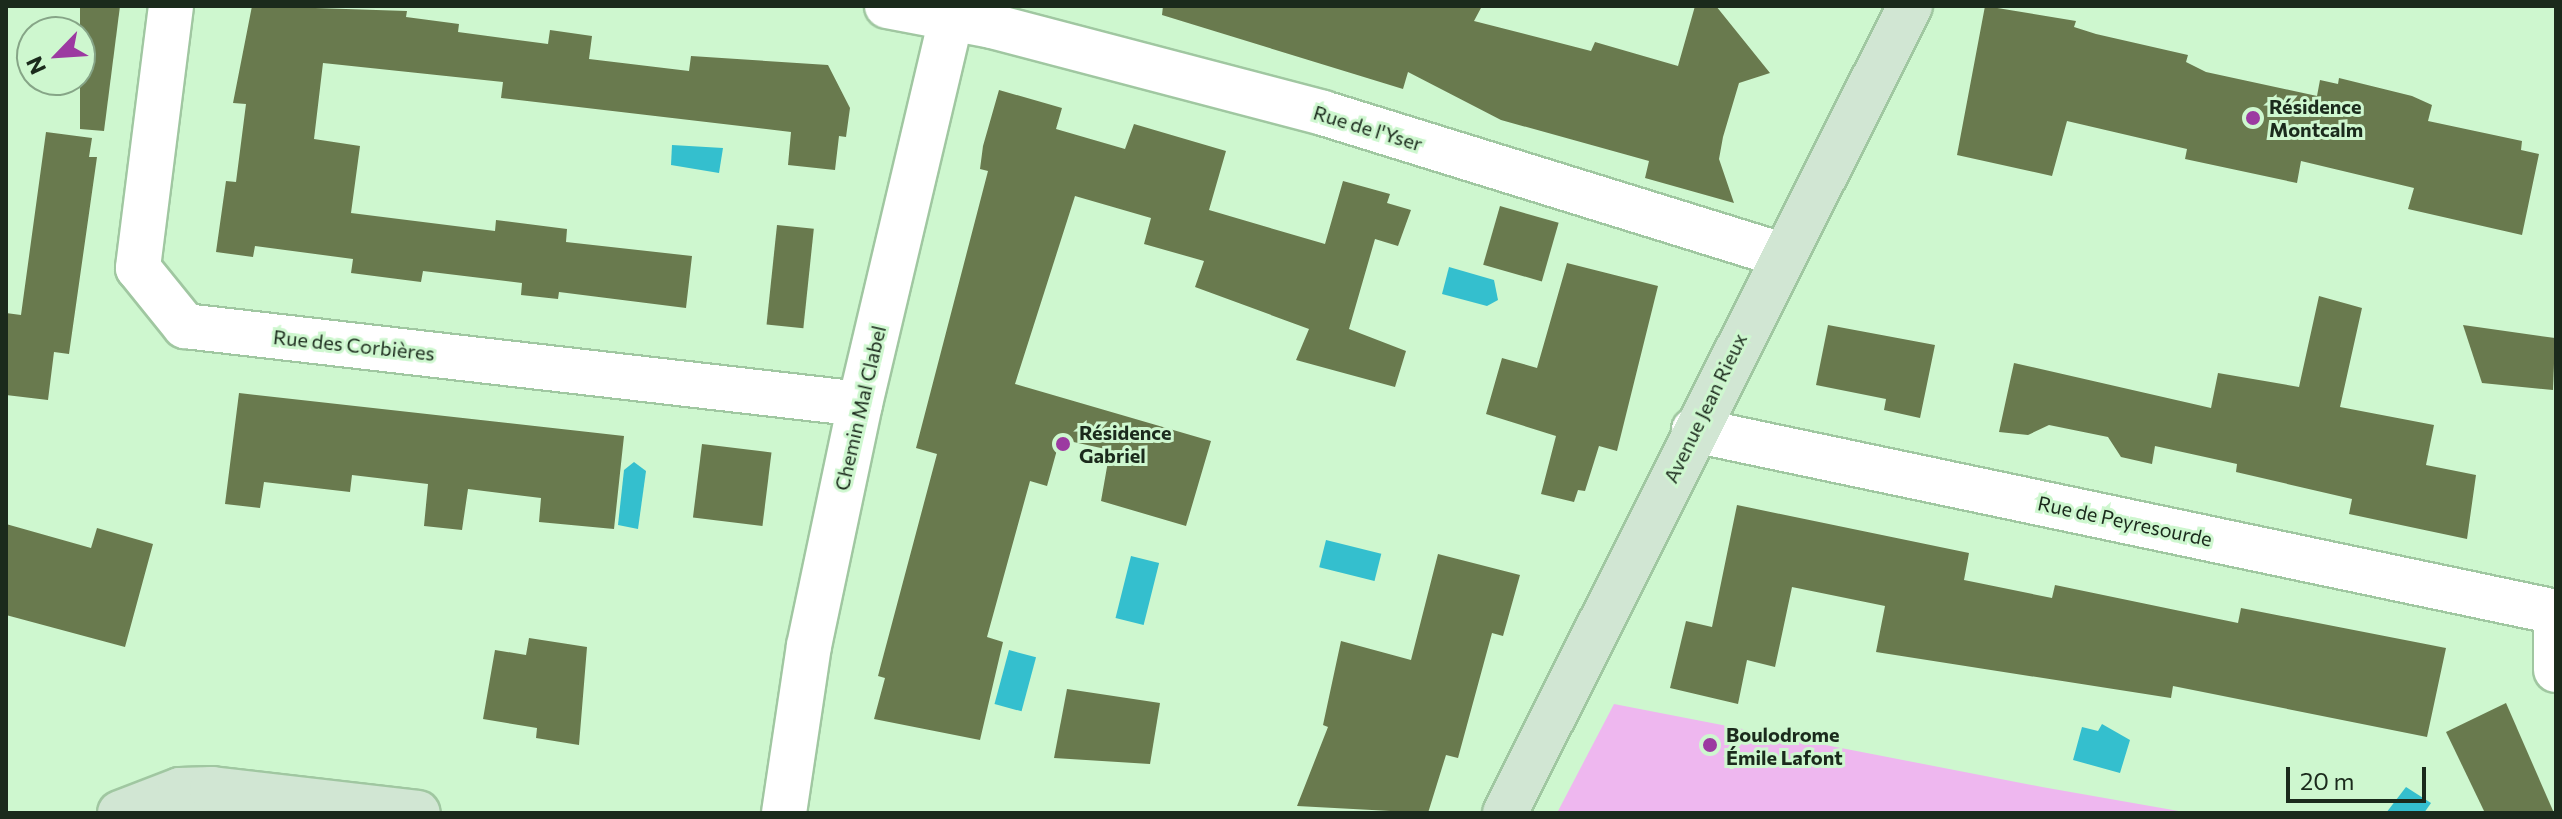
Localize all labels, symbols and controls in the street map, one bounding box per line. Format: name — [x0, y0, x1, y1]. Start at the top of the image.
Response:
north arrow — [16, 16, 96, 96]
text: N — [20, 52, 51, 79]
place label: Résidence Montcalm — [2269, 94, 2363, 141]
street label: Rue de l'Yser — [1311, 100, 1425, 156]
marker: Résidence Montcalm — [2244, 109, 2262, 127]
street label: Chemin Mal Clabel — [829, 323, 891, 493]
street label: Rue des Corbières — [272, 325, 436, 365]
street label: Avenue Jean Rieux — [1658, 329, 1752, 487]
place label: Résidence Gabriel — [1079, 420, 1172, 467]
marker: Résidence Gabriel — [1054, 435, 1072, 453]
street label: Rue de Peyresourde — [2036, 491, 2214, 551]
place label: Boulodrome Émile Lafont — [1726, 722, 1843, 769]
marker: Boulodrome Émile Lafont — [1701, 736, 1719, 754]
scale bar — [2290, 751, 2430, 801]
text: 20 m — [2300, 766, 2354, 795]

